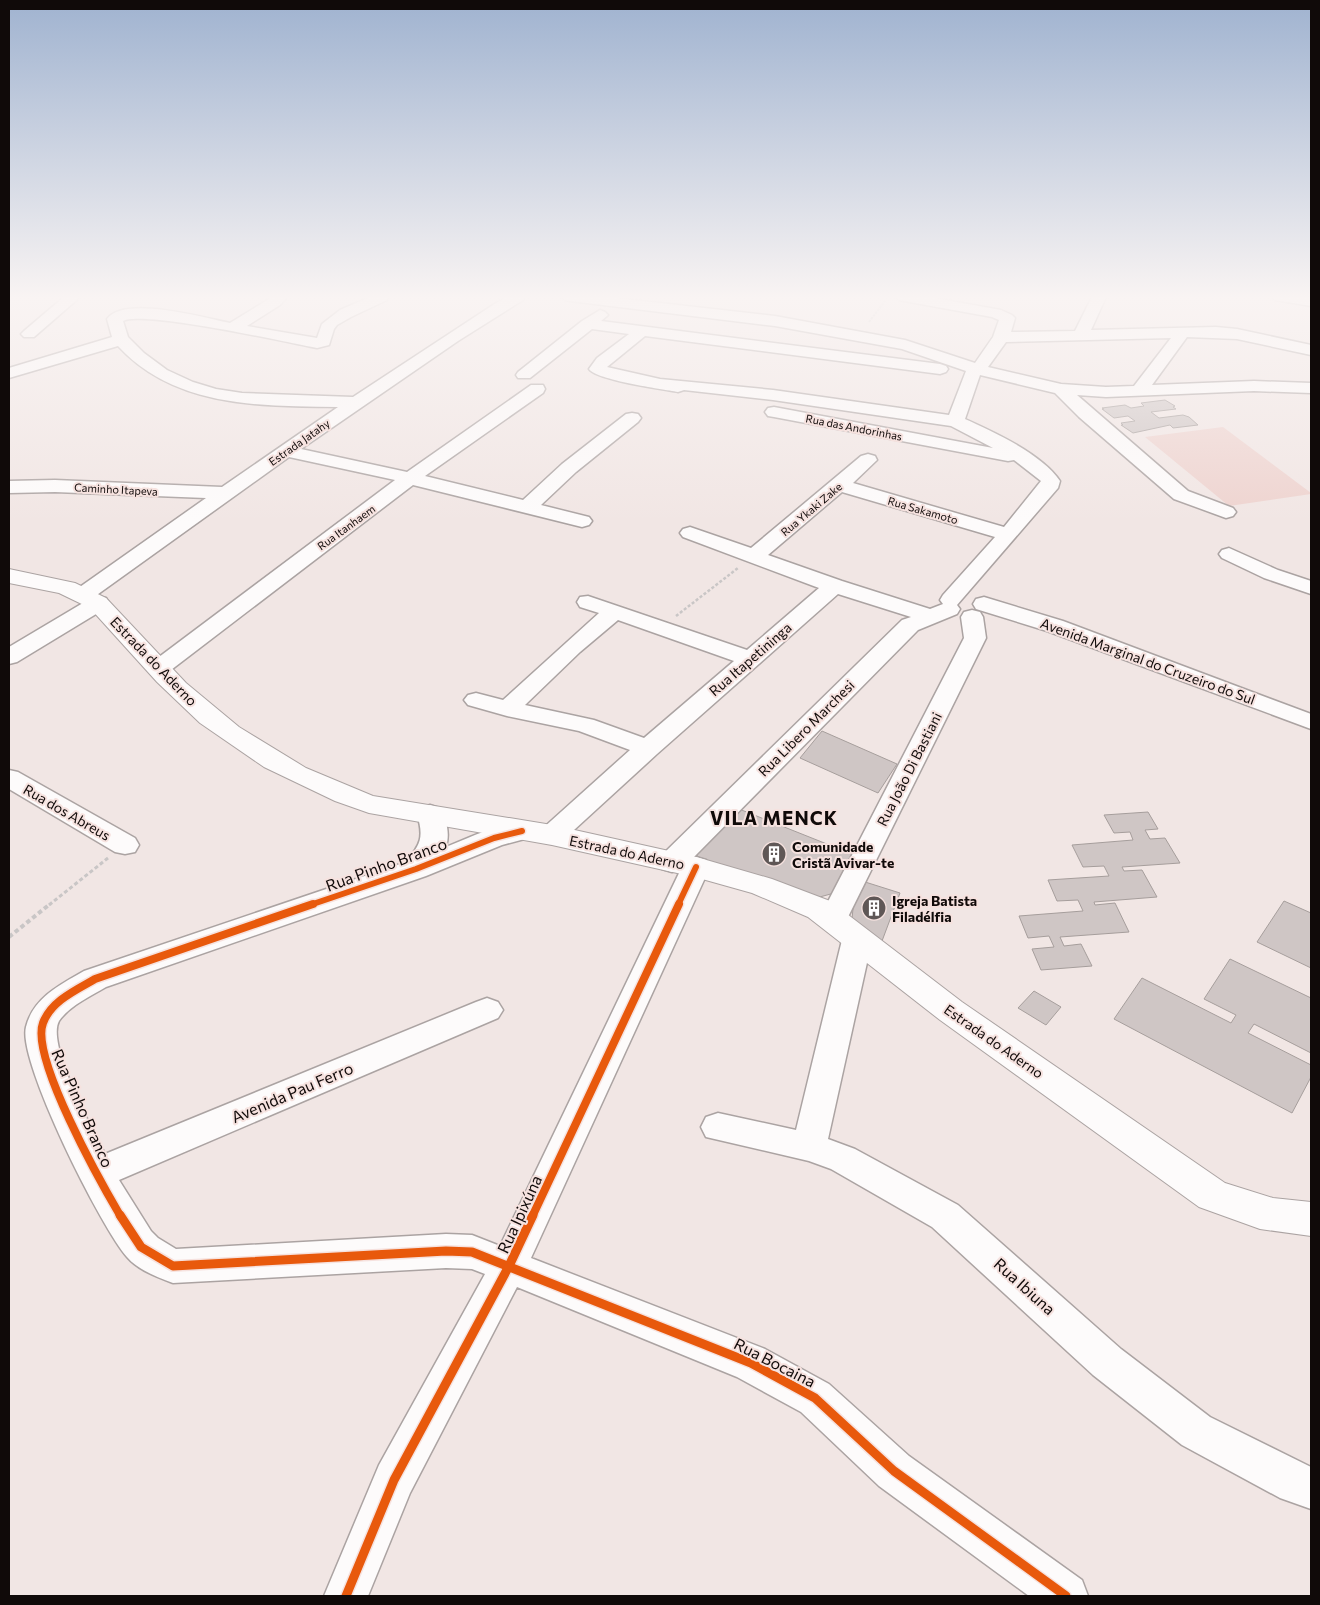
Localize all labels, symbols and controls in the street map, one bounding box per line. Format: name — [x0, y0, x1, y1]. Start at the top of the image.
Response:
street label: Rua das Andorinhas — [805, 411, 903, 443]
street label: Estrada Jatahy — [266, 416, 333, 469]
street label: Caminho Itapeva — [74, 480, 158, 498]
street label: Rua Ykaki Zake — [778, 480, 844, 538]
street label: Rua Sakamoto — [886, 494, 960, 526]
street label: Rua Itanhaem — [315, 502, 377, 552]
street label: Estrada do Aderno — [107, 613, 201, 709]
street label: Avenida Marginal do Cruzeiro do Sul — [1038, 614, 1258, 708]
street label: Rua Itapetininga — [705, 619, 795, 699]
street label: Rua Libero Marchesi — [754, 676, 858, 780]
street label: Rua João Di Bastiani — [873, 709, 945, 829]
street label: Rua dos Abreus — [21, 780, 113, 844]
district label: VILA MENCK — [710, 806, 838, 829]
street label: Estrada do Aderno — [568, 832, 686, 872]
street label: Rua Pinho Branco — [323, 833, 449, 895]
place label: Comunidade Cristã Avivar-te — [792, 838, 894, 871]
building icon: Comunidade Cristã Avivar-te — [761, 841, 787, 867]
place label: Igreja Batista Filadélfia — [892, 892, 977, 925]
building icon: Igreja Batista Filadélfia — [861, 895, 887, 921]
street label: Estrada do Aderno — [941, 1000, 1047, 1082]
street label: Rua Pinho Branco — [48, 1046, 118, 1170]
street label: Avenida Pau Ferro — [228, 1058, 356, 1126]
street label: Rua Ipixúna — [493, 1172, 545, 1256]
street label: Rua Ibiuna — [991, 1254, 1059, 1318]
street label: Rua Bocaina — [731, 1333, 819, 1391]

